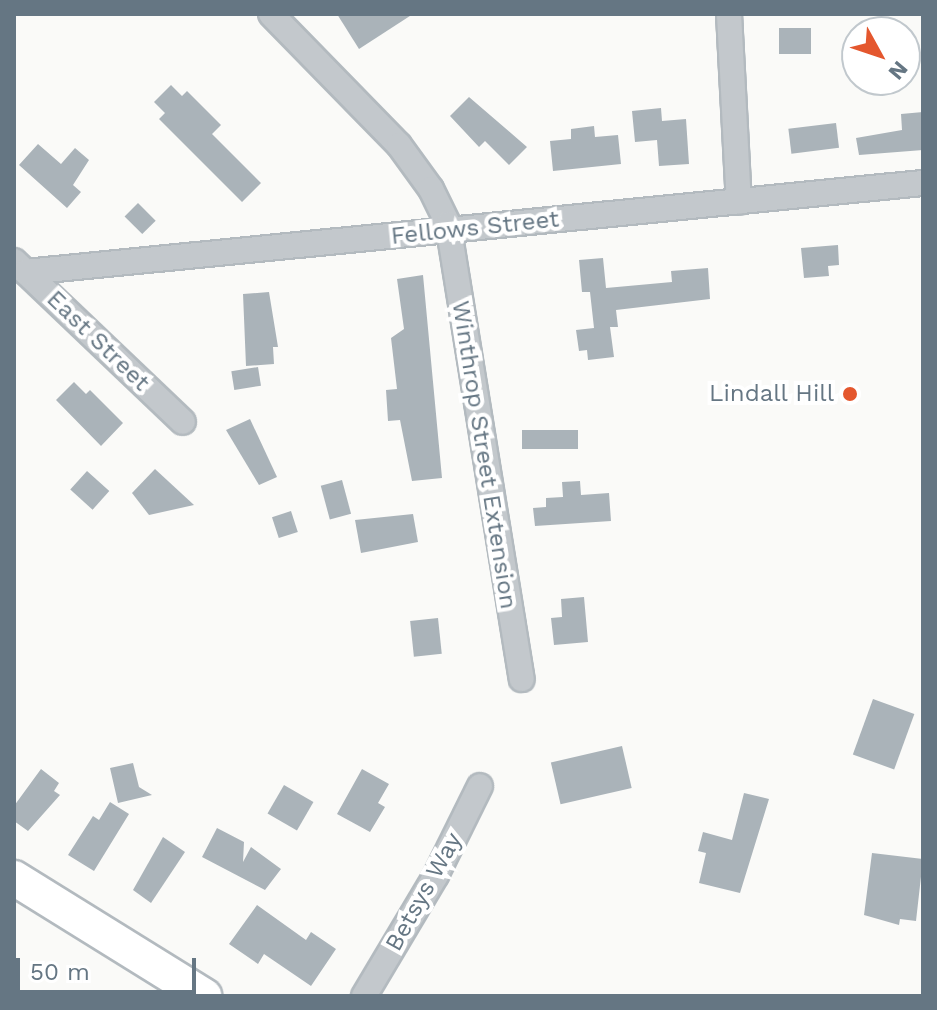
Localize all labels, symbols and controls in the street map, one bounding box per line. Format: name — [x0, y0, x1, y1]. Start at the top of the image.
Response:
north arrow — [841, 16, 921, 96]
text: N — [883, 56, 913, 85]
street label: Fellows Street — [390, 205, 560, 251]
street label: East Street — [41, 285, 155, 397]
street label: Winthrop Street Extension — [445, 299, 523, 611]
place label: Lindall Hill — [708, 380, 834, 408]
marker: Lindall Hill — [841, 385, 859, 403]
street label: Betsys Way — [380, 828, 468, 956]
scale bar — [20, 942, 200, 992]
text: 50 m — [30, 958, 90, 986]

